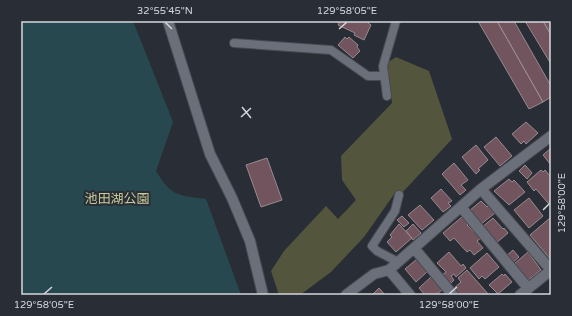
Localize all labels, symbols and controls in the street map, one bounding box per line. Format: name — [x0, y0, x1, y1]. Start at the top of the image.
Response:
text: 32°55'45"N — [137, 5, 193, 17]
text: 129°58'05"E — [317, 5, 377, 17]
text: 129°58'00"E — [556, 173, 568, 233]
park label: 池田湖公園 — [84, 191, 150, 207]
text: 129°58'05"E — [14, 299, 74, 311]
text: 129°58'00"E — [419, 299, 479, 311]

